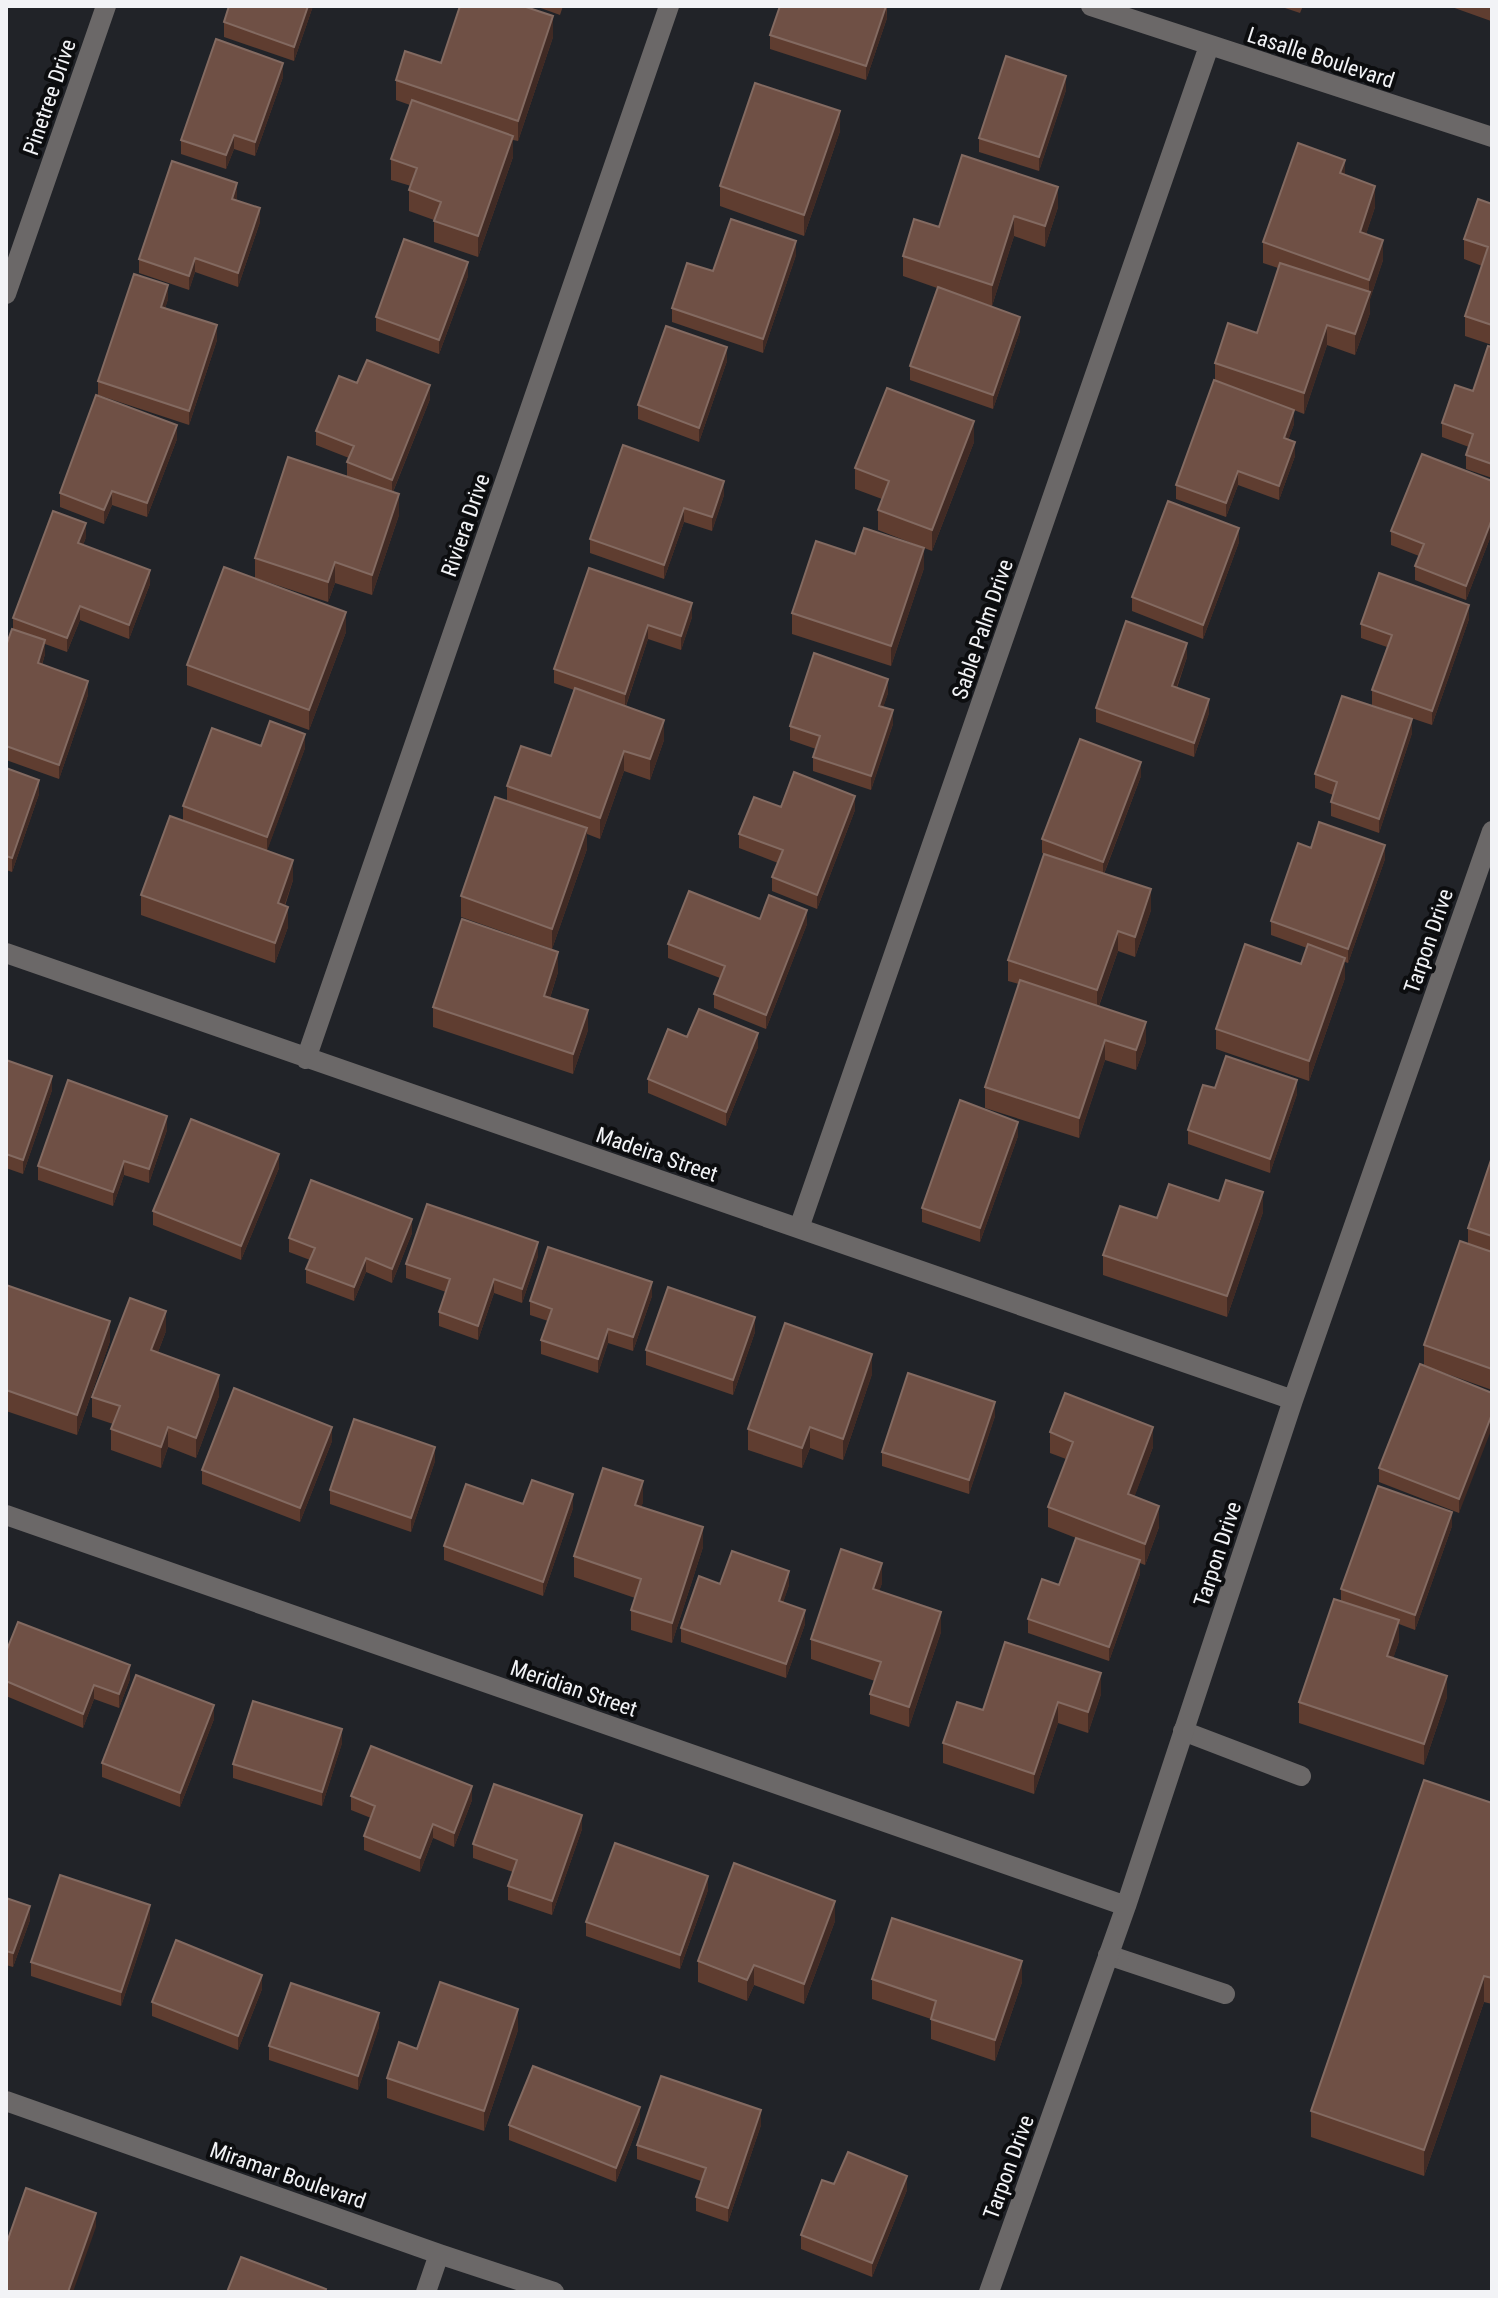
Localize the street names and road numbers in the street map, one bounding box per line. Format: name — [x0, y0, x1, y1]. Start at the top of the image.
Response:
street label: Lasalle Boulevard — [1244, 22, 1398, 93]
street label: Pinetree Drive — [18, 36, 81, 158]
street label: Riviera Drive — [436, 470, 495, 580]
street label: Sable Palm Drive — [947, 556, 1018, 702]
street label: Tarpon Drive — [1399, 886, 1458, 997]
street label: Madeira Street — [593, 1122, 721, 1187]
street label: Tarpon Drive — [1189, 1498, 1246, 1610]
street label: Meridian Street — [507, 1655, 641, 1722]
street label: Tarpon Drive — [978, 2112, 1039, 2223]
street label: Miramar Boulevard — [206, 2137, 369, 2214]

